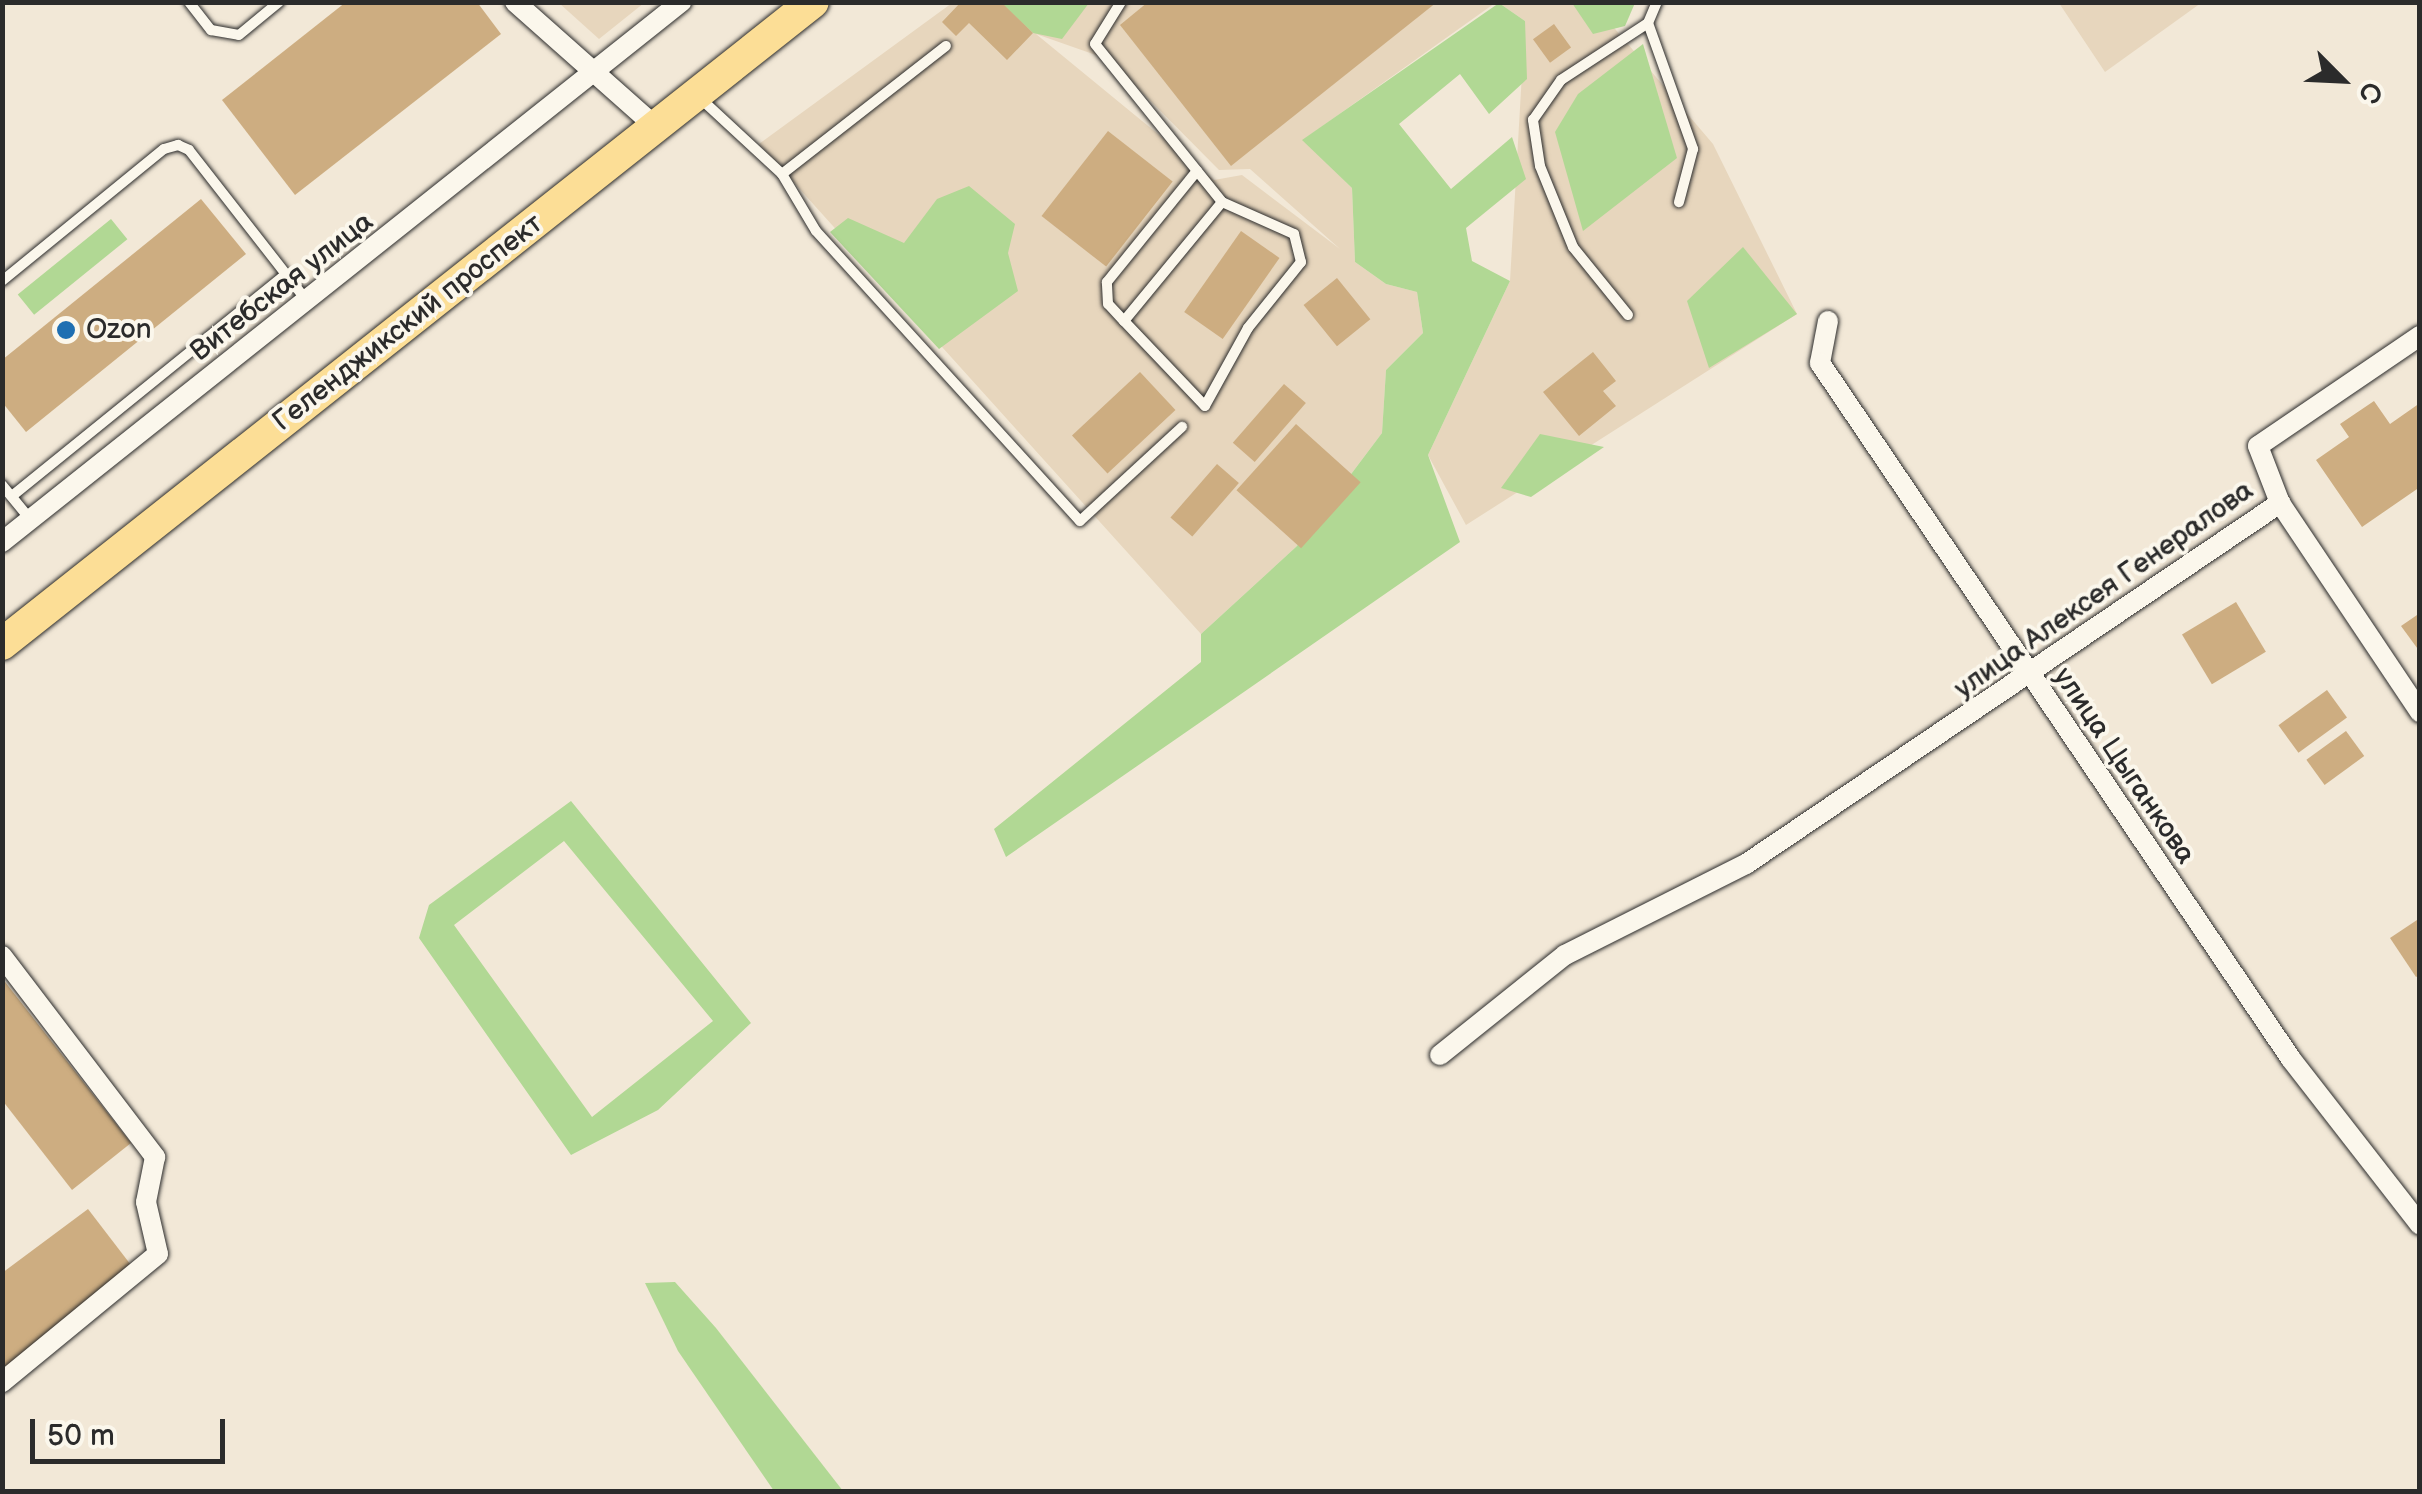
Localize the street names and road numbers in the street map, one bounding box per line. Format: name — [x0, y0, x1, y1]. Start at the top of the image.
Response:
street label: Витебская улица — [184, 205, 380, 369]
street label: Геленджикский проспект — [267, 207, 549, 439]
street label: улица Алексея Генералова — [1948, 474, 2260, 706]
street label: улица Цыганкова — [2046, 661, 2202, 871]

